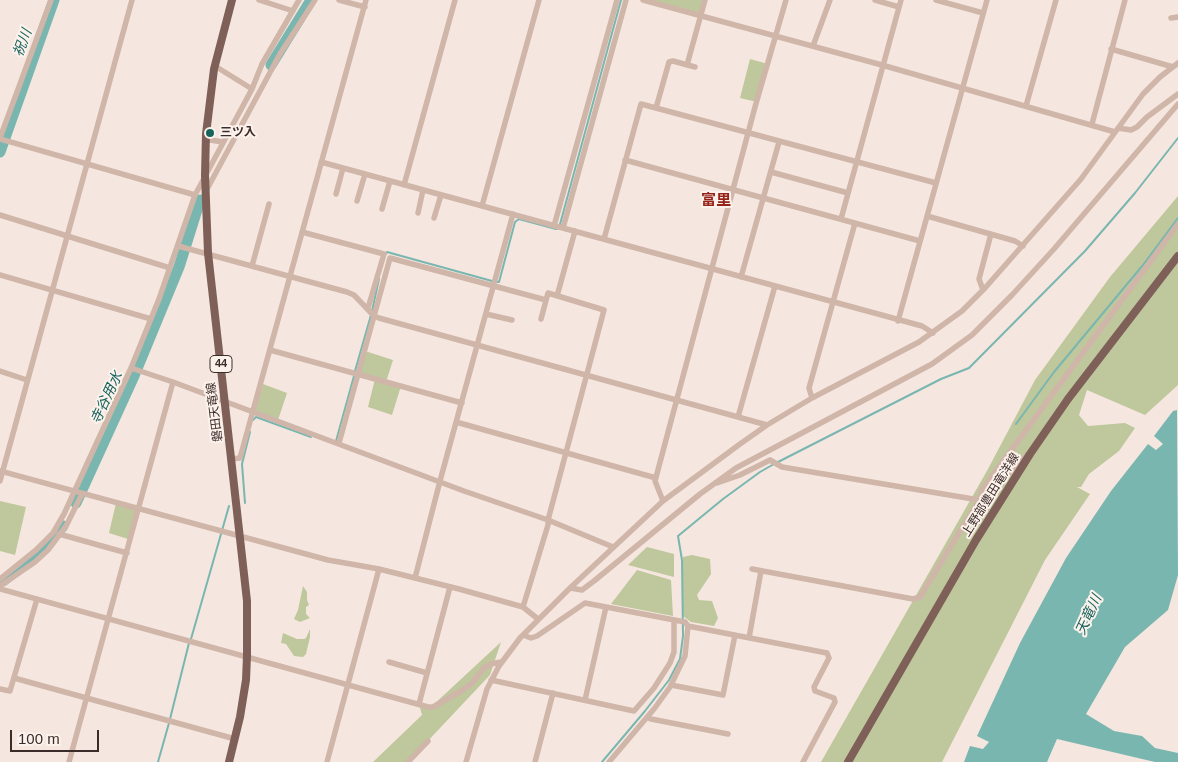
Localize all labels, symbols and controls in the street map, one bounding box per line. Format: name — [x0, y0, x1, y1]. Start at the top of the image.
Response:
water label: 祝川 — [10, 27, 36, 59]
place label: 三ツ入 — [220, 126, 256, 140]
marker: 三ツ入 — [204, 127, 216, 139]
district label: 富里 — [701, 192, 731, 210]
road number: 44 — [210, 356, 232, 372]
water label: 寺谷用水 — [88, 369, 126, 427]
street label: 磐田天竜線 — [204, 381, 226, 443]
street label: 上野部豊田竜洋線 — [959, 450, 1023, 540]
water label: 天竜川 — [1073, 592, 1105, 638]
scale bar — [12, 720, 101, 752]
text: 100 m — [18, 730, 60, 747]

